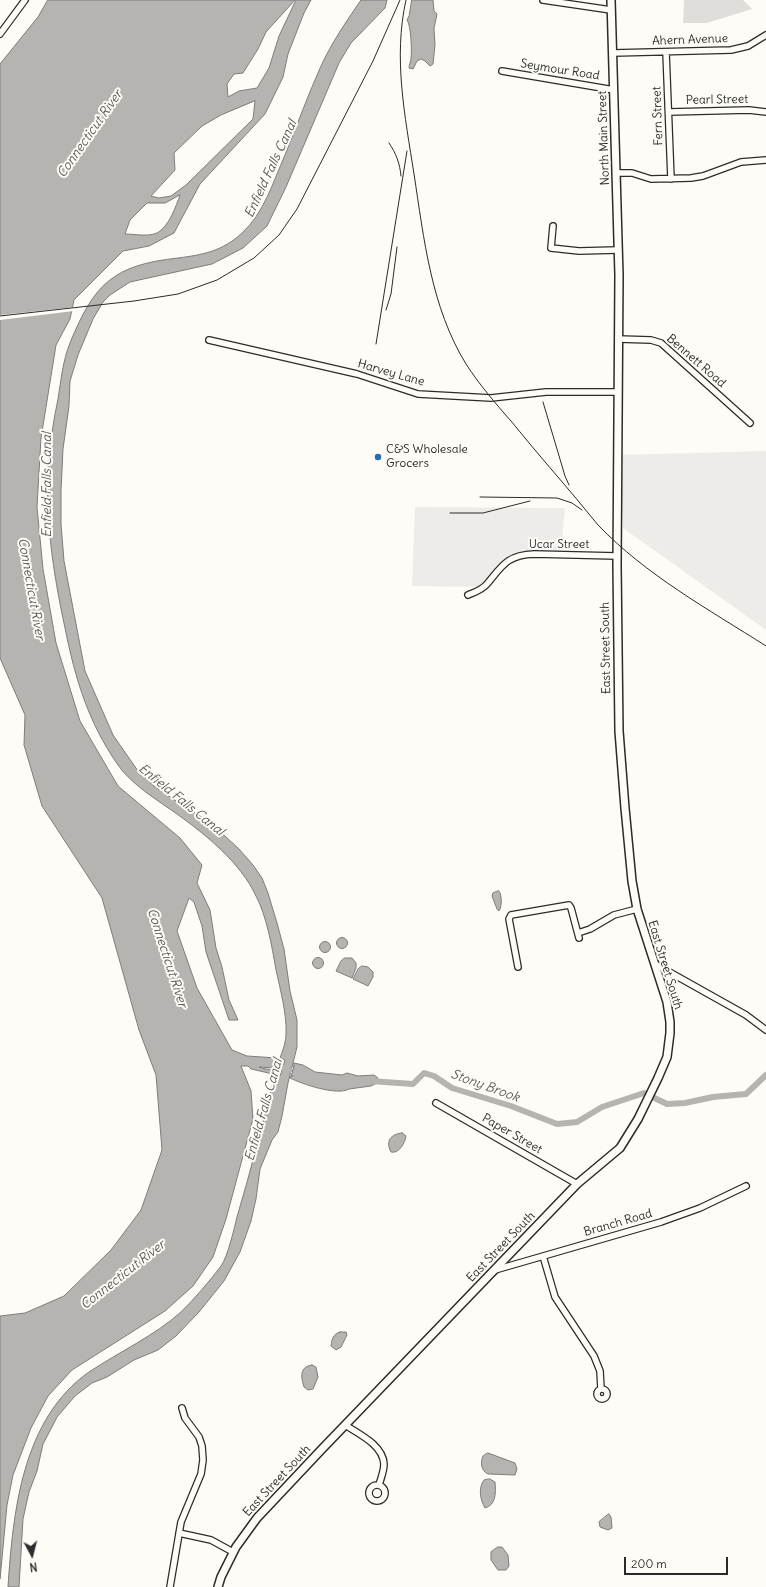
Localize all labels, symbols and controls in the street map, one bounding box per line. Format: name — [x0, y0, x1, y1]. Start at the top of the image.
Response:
street label: Ahern Avenue — [652, 31, 728, 49]
street label: Seymour Road — [519, 57, 601, 83]
street label: Fern Street — [650, 86, 666, 146]
water label: Connecticut River — [54, 87, 126, 181]
street label: North Main Street — [595, 90, 613, 186]
street label: Pearl Street — [686, 92, 748, 108]
water label: Enfield Falls Canal — [242, 118, 300, 220]
street label: Bennett Road — [663, 331, 729, 391]
street label: Harvey Lane — [356, 357, 426, 389]
water label: Enfield Falls Canal — [39, 432, 55, 538]
place label: C&S Wholesale Grocers — [386, 443, 468, 471]
marker: C&S Wholesale Grocers — [373, 452, 383, 462]
water label: Connecticut River — [14, 537, 48, 641]
street label: Ucar Street — [529, 538, 589, 552]
street label: East Street South — [598, 602, 614, 694]
water label: Enfield Falls Canal — [135, 761, 227, 839]
water label: Connecticut River — [144, 907, 190, 1009]
street label: East Street South — [645, 919, 685, 1011]
water label: Enfield Falls Canal — [242, 1057, 286, 1163]
water label: Stony Brook — [449, 1066, 521, 1106]
street label: Paper Street — [479, 1111, 545, 1157]
street label: Branch Road — [582, 1206, 654, 1240]
street label: East Street South — [464, 1209, 538, 1285]
water label: Connecticut River — [78, 1237, 168, 1313]
street label: East Street South — [240, 1442, 314, 1520]
north arrow — [12, 1535, 52, 1575]
scale bar — [626, 1549, 730, 1575]
text: 200 m — [631, 1556, 667, 1571]
text: N — [29, 1559, 38, 1574]

